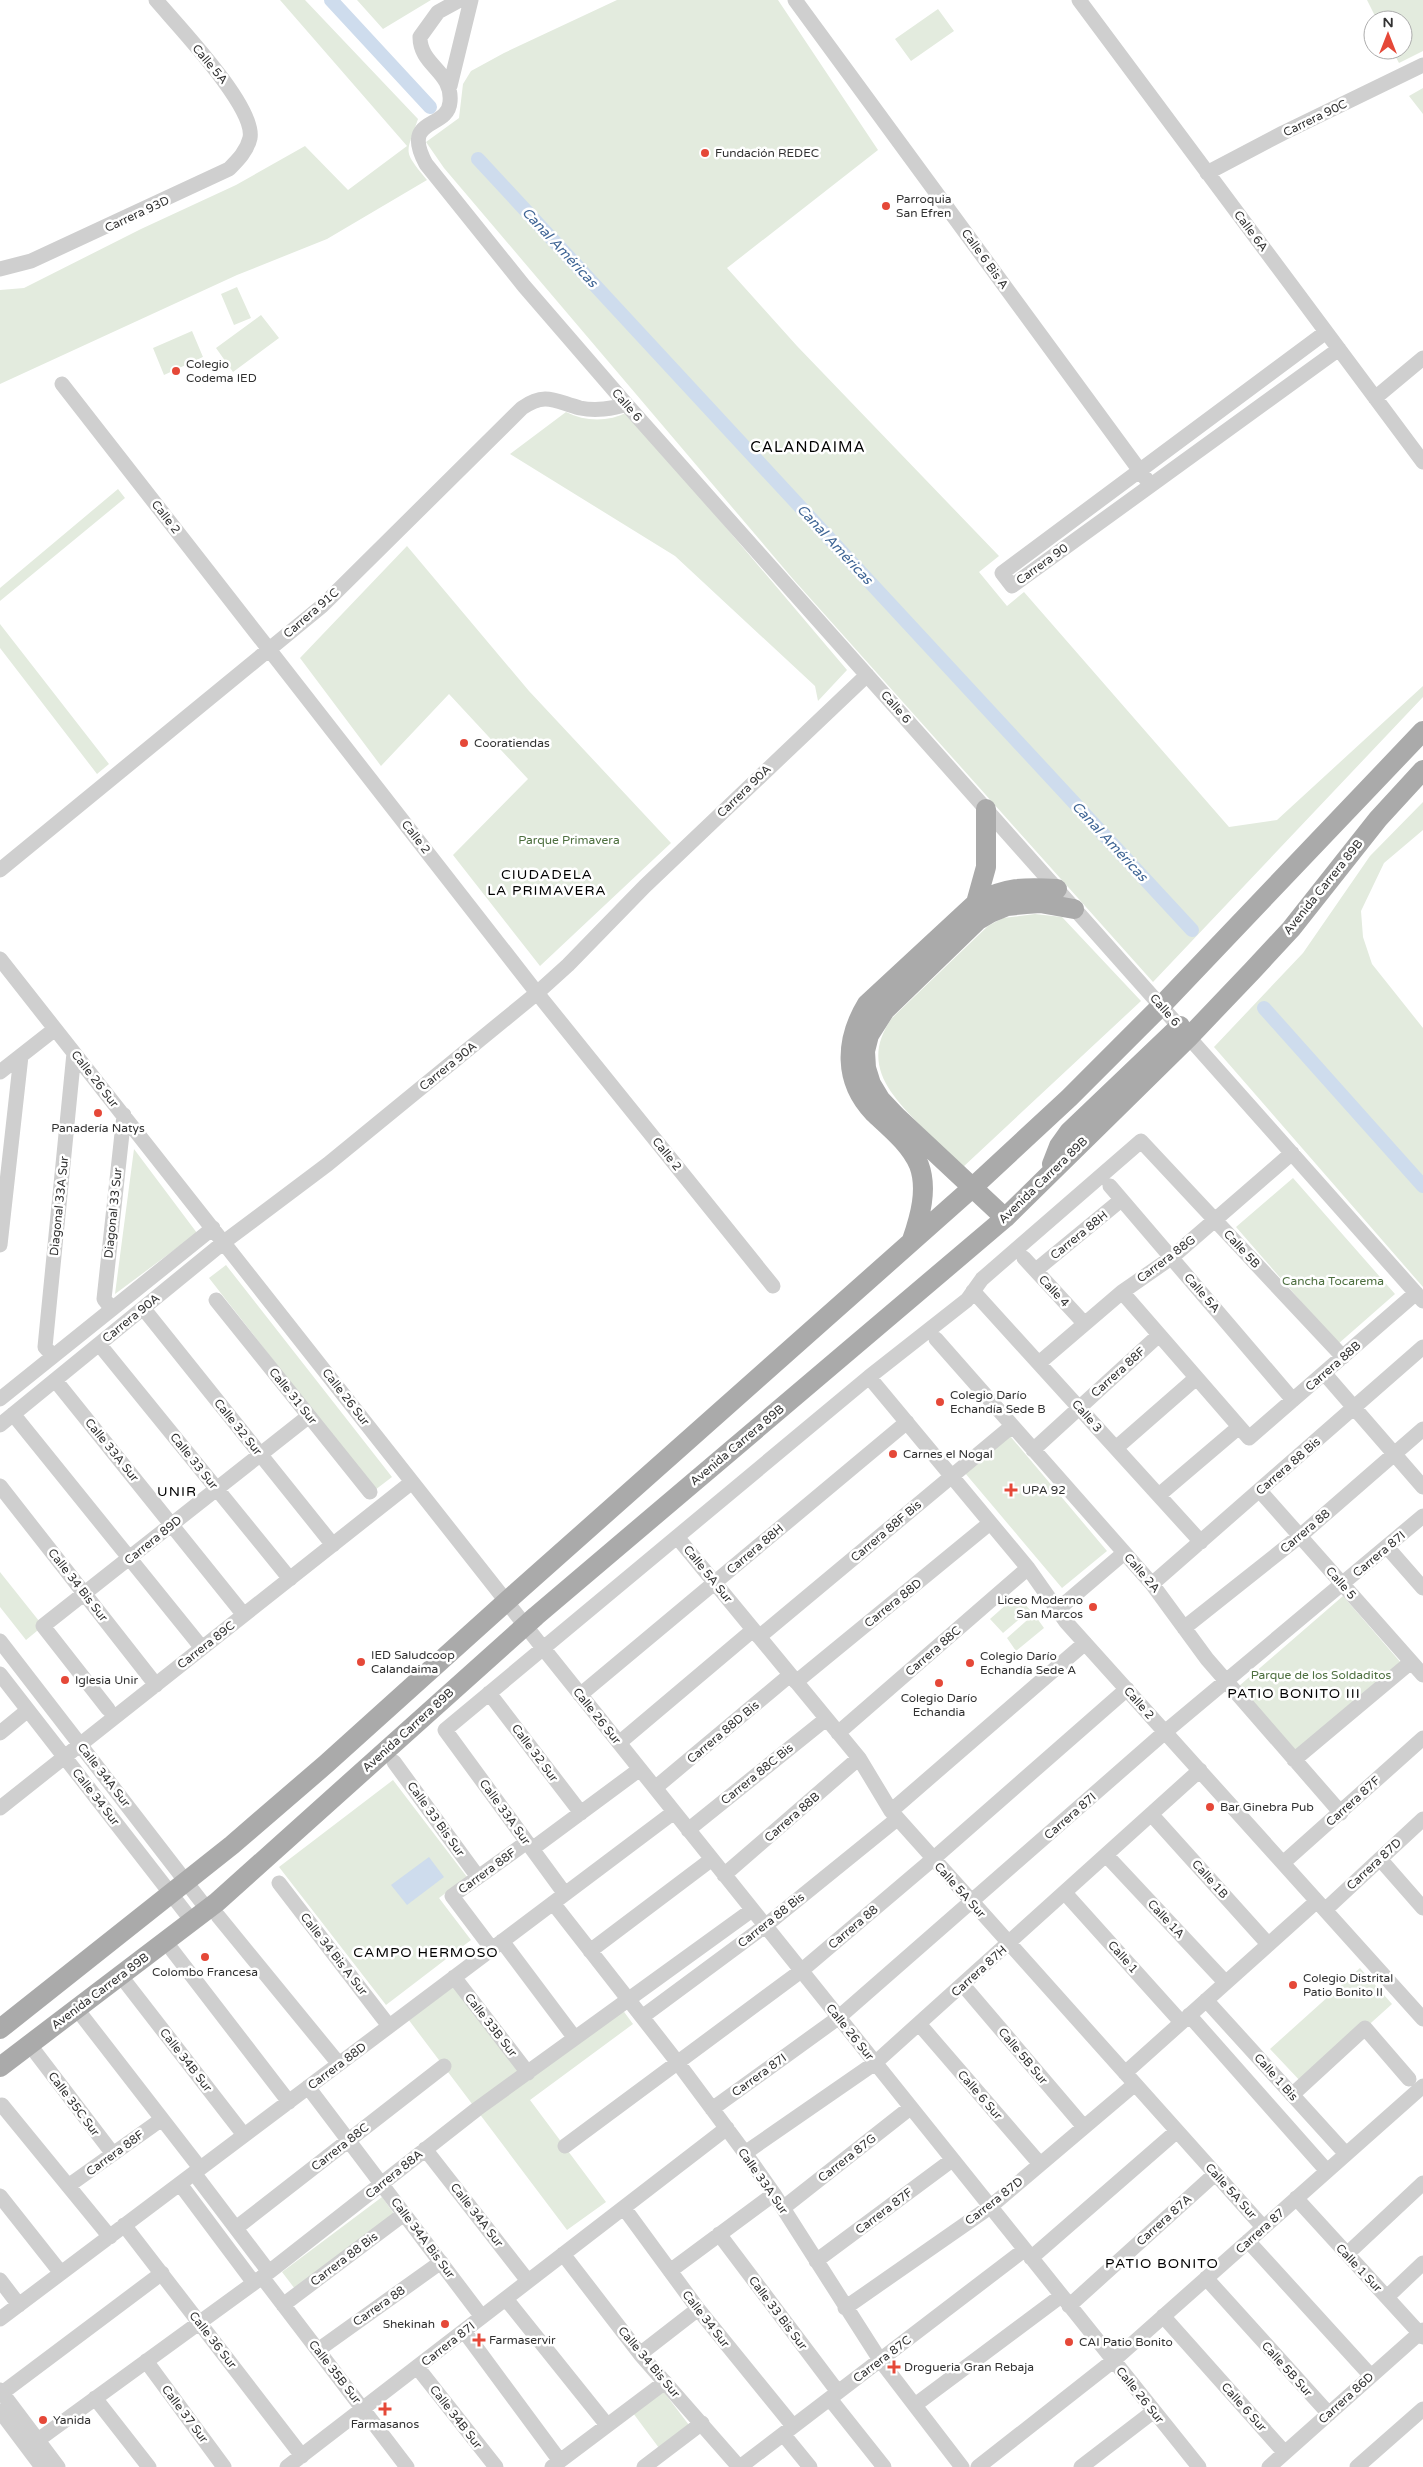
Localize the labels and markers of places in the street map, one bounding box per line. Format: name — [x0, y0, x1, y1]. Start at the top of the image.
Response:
place label: Fundación REDEC — [715, 146, 819, 160]
marker: Fundación REDEC — [699, 147, 711, 159]
place label: Parroquia San Efren — [896, 192, 951, 220]
marker: Parroquia San Efren — [880, 200, 892, 212]
place label: Colegio Codema IED — [186, 357, 257, 385]
marker: Colegio Codema IED — [170, 365, 182, 377]
place label: Cooratiendas — [474, 736, 550, 750]
marker: Cooratiendas — [458, 737, 470, 749]
marker: Panadería Natys — [92, 1107, 104, 1119]
place label: Panadería Natys — [51, 1121, 145, 1135]
place label: Colegio Darío Echandía Sede B — [950, 1388, 1046, 1416]
marker: Colegio Darío Echandía Sede B — [934, 1396, 946, 1408]
place label: Carnes el Nogal — [903, 1447, 993, 1461]
marker: Carnes el Nogal — [887, 1448, 899, 1460]
marker: UPA 92 — [1004, 1483, 1018, 1497]
place label: UPA 92 — [1022, 1483, 1066, 1497]
place label: Liceo Moderno San Marcos — [997, 1593, 1083, 1621]
marker: Liceo Moderno San Marcos — [1087, 1601, 1099, 1613]
place label: IED Saludcoop Calandaima — [371, 1648, 455, 1676]
place label: Colegio Darío Echandía Sede A — [980, 1649, 1076, 1677]
marker: IED Saludcoop Calandaima — [355, 1656, 367, 1668]
marker: Colegio Darío Echandía Sede A — [964, 1657, 976, 1669]
place label: Iglesia Unir — [75, 1673, 138, 1687]
marker: Iglesia Unir — [59, 1674, 71, 1686]
marker: Colegio Darío Echandia — [933, 1677, 945, 1689]
place label: Colegio Darío Echandia — [901, 1691, 977, 1719]
place label: Bar Ginebra Pub — [1220, 1800, 1314, 1814]
marker: Bar Ginebra Pub — [1204, 1801, 1216, 1813]
marker: Colombo Francesa — [199, 1951, 211, 1963]
place label: Colombo Francesa — [152, 1965, 258, 1979]
place label: Colegio Distrital Patio Bonito II — [1303, 1971, 1393, 1999]
marker: Colegio Distrital Patio Bonito II — [1287, 1979, 1299, 1991]
place label: Shekinah — [383, 2317, 435, 2331]
marker: Shekinah — [439, 2318, 451, 2330]
place label: Farmaservir — [489, 2333, 556, 2347]
marker: Farmaservir — [473, 2334, 485, 2346]
place label: CAI Patio Bonito — [1079, 2335, 1173, 2349]
marker: CAI Patio Bonito — [1063, 2336, 1075, 2348]
place label: Drogueria Gran Rebaja — [904, 2360, 1034, 2374]
marker: Drogueria Gran Rebaja — [888, 2361, 900, 2373]
marker: Farmasanos — [379, 2403, 391, 2415]
place label: Yanida — [53, 2413, 91, 2427]
marker: Yanida — [37, 2414, 49, 2426]
place label: Farmasanos — [351, 2417, 419, 2431]

